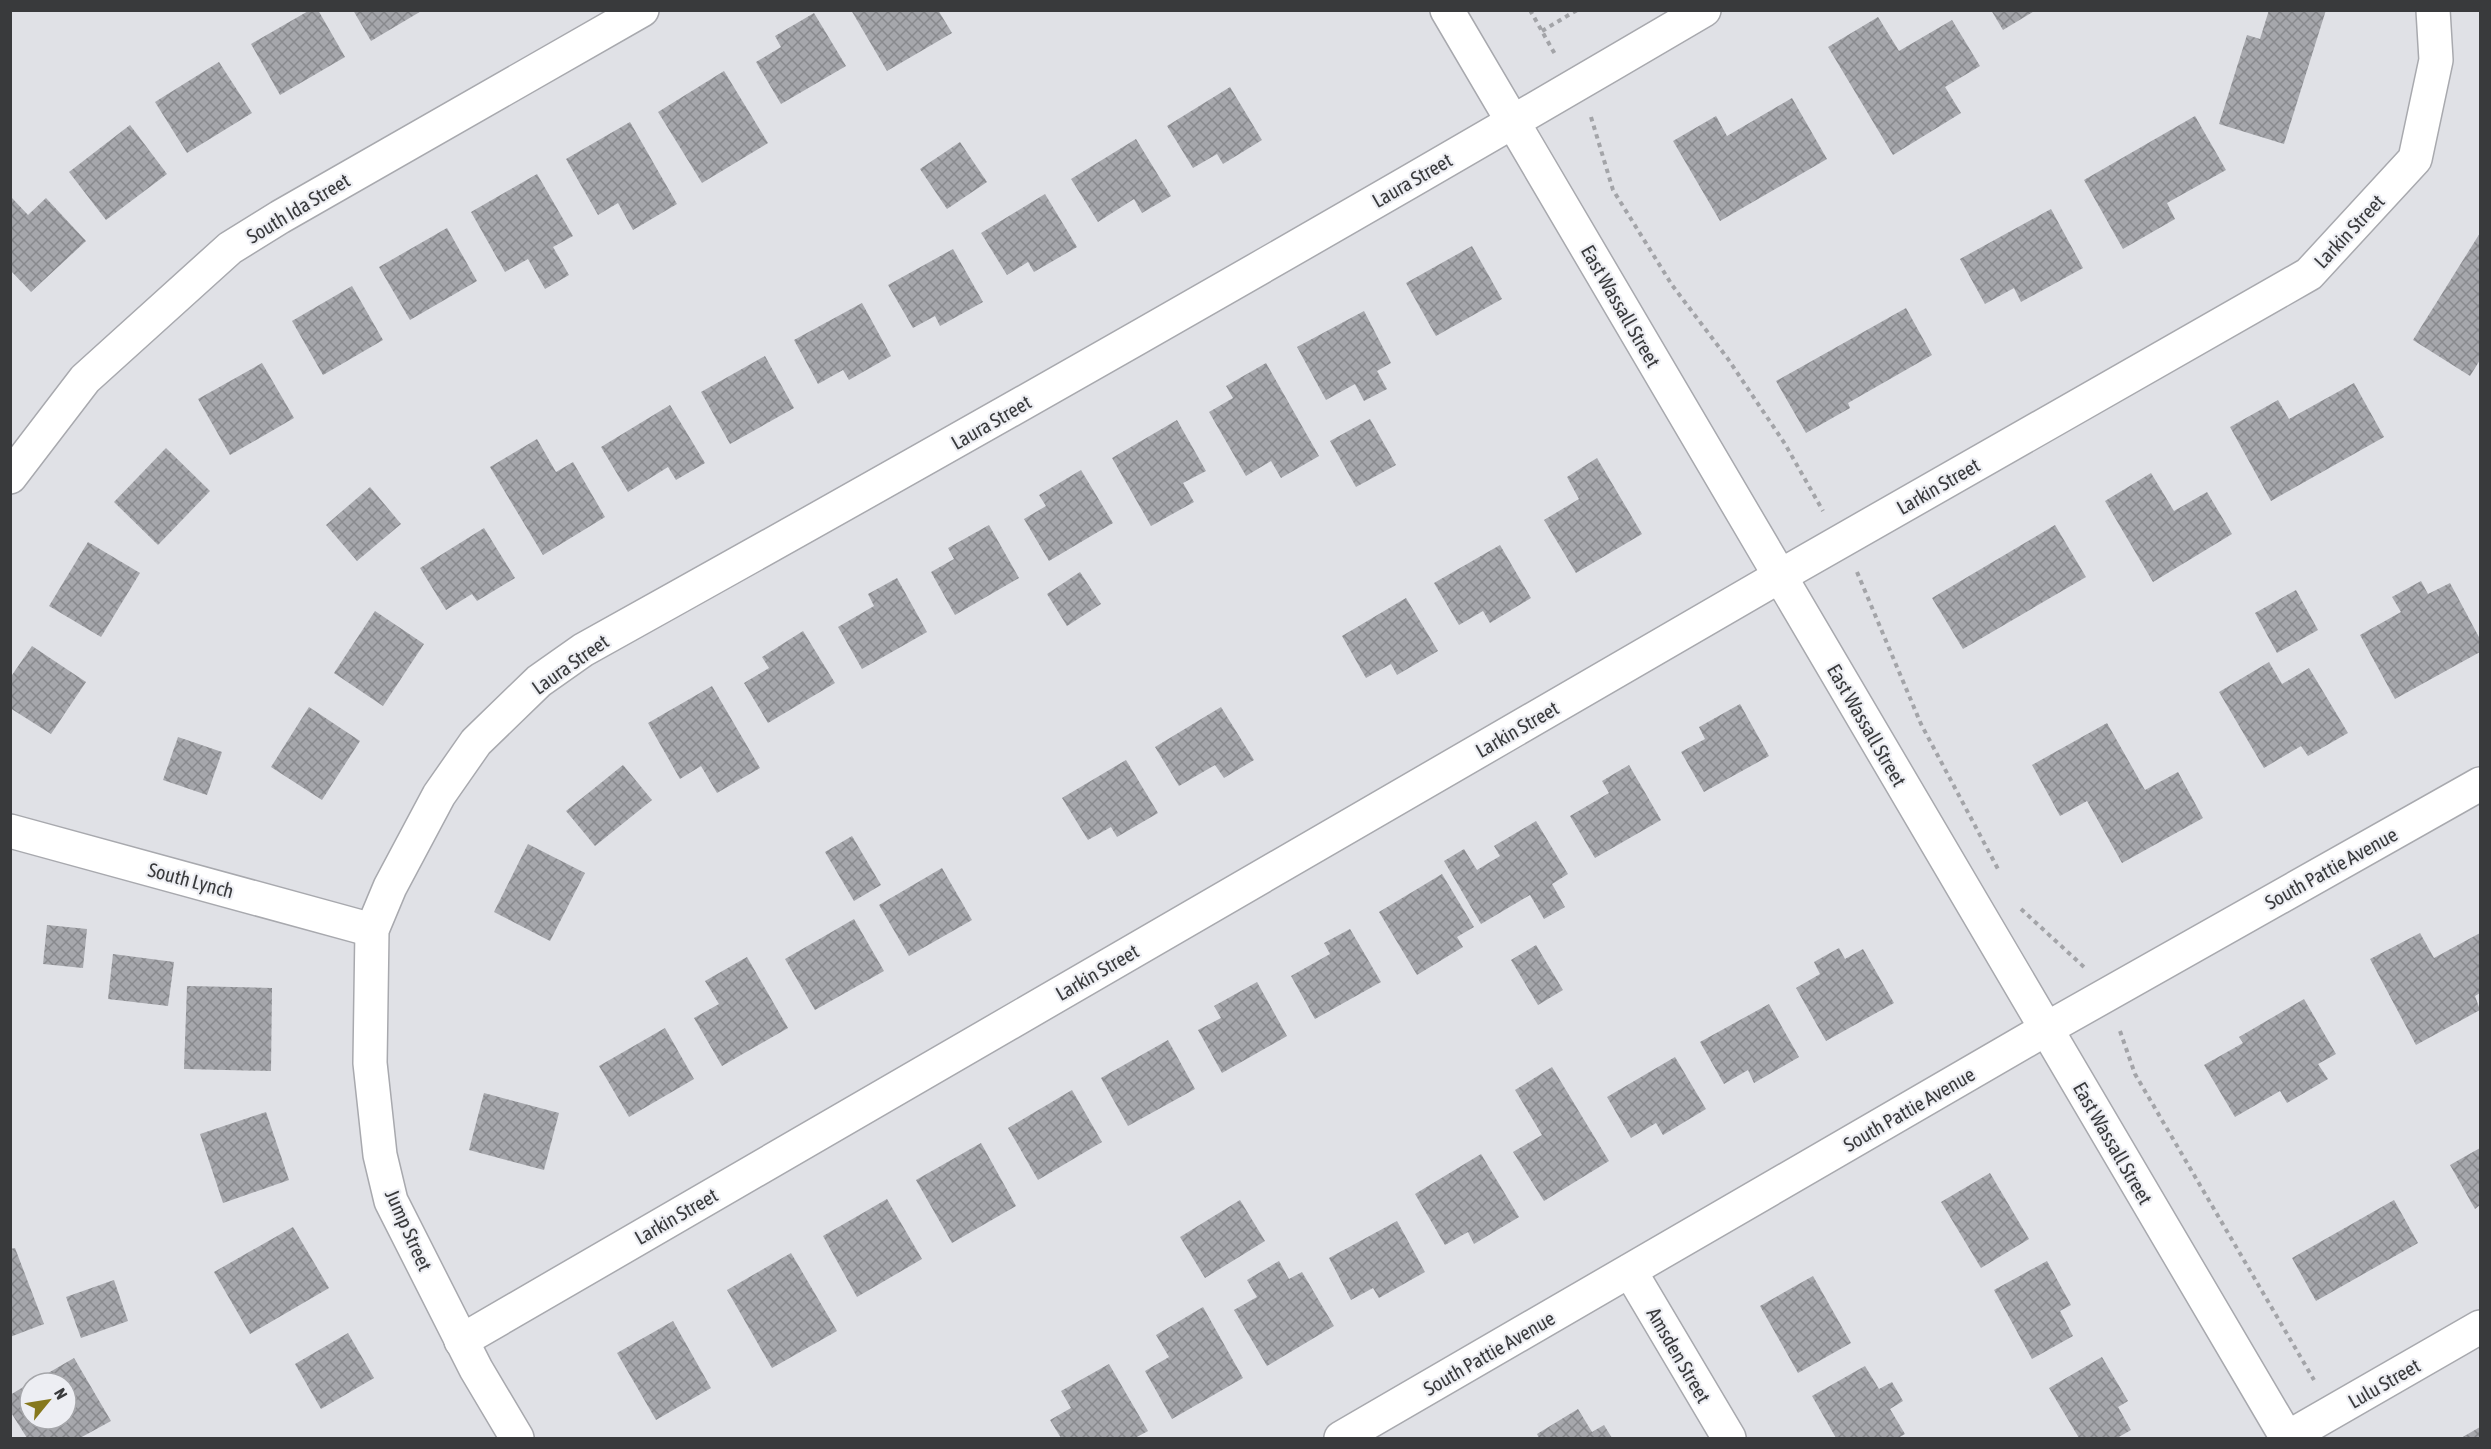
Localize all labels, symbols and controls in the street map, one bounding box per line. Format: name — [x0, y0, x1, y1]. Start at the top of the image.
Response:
street label: Laura Street — [1368, 148, 1456, 212]
street label: South Ida Street — [242, 168, 354, 248]
street label: Larkin Street — [2309, 189, 2389, 273]
street label: East Wassall Street — [1577, 241, 1665, 371]
street label: Laura Street — [947, 390, 1035, 454]
street label: Larkin Street — [1892, 453, 1984, 519]
street label: Laura Street — [527, 629, 613, 699]
street label: East Wassall Street — [1823, 660, 1911, 790]
street label: Larkin Street — [1471, 696, 1563, 762]
street label: South Pattie Avenue — [2261, 822, 2401, 914]
street label: South Lynch — [146, 858, 236, 902]
street label: Larkin Street — [1051, 939, 1143, 1005]
street label: South Pattie Avenue — [1839, 1062, 1979, 1156]
street label: East Wassall Street — [2069, 1078, 2157, 1208]
street label: Larkin Street — [630, 1183, 722, 1249]
street label: Jump Street — [381, 1186, 437, 1274]
street label: Amsden Street — [1643, 1303, 1716, 1407]
street label: South Pattie Avenue — [1419, 1306, 1559, 1400]
street label: Lulu Street — [2344, 1353, 2424, 1413]
north arrow — [18, 1371, 78, 1431]
text: N — [51, 1385, 71, 1402]

